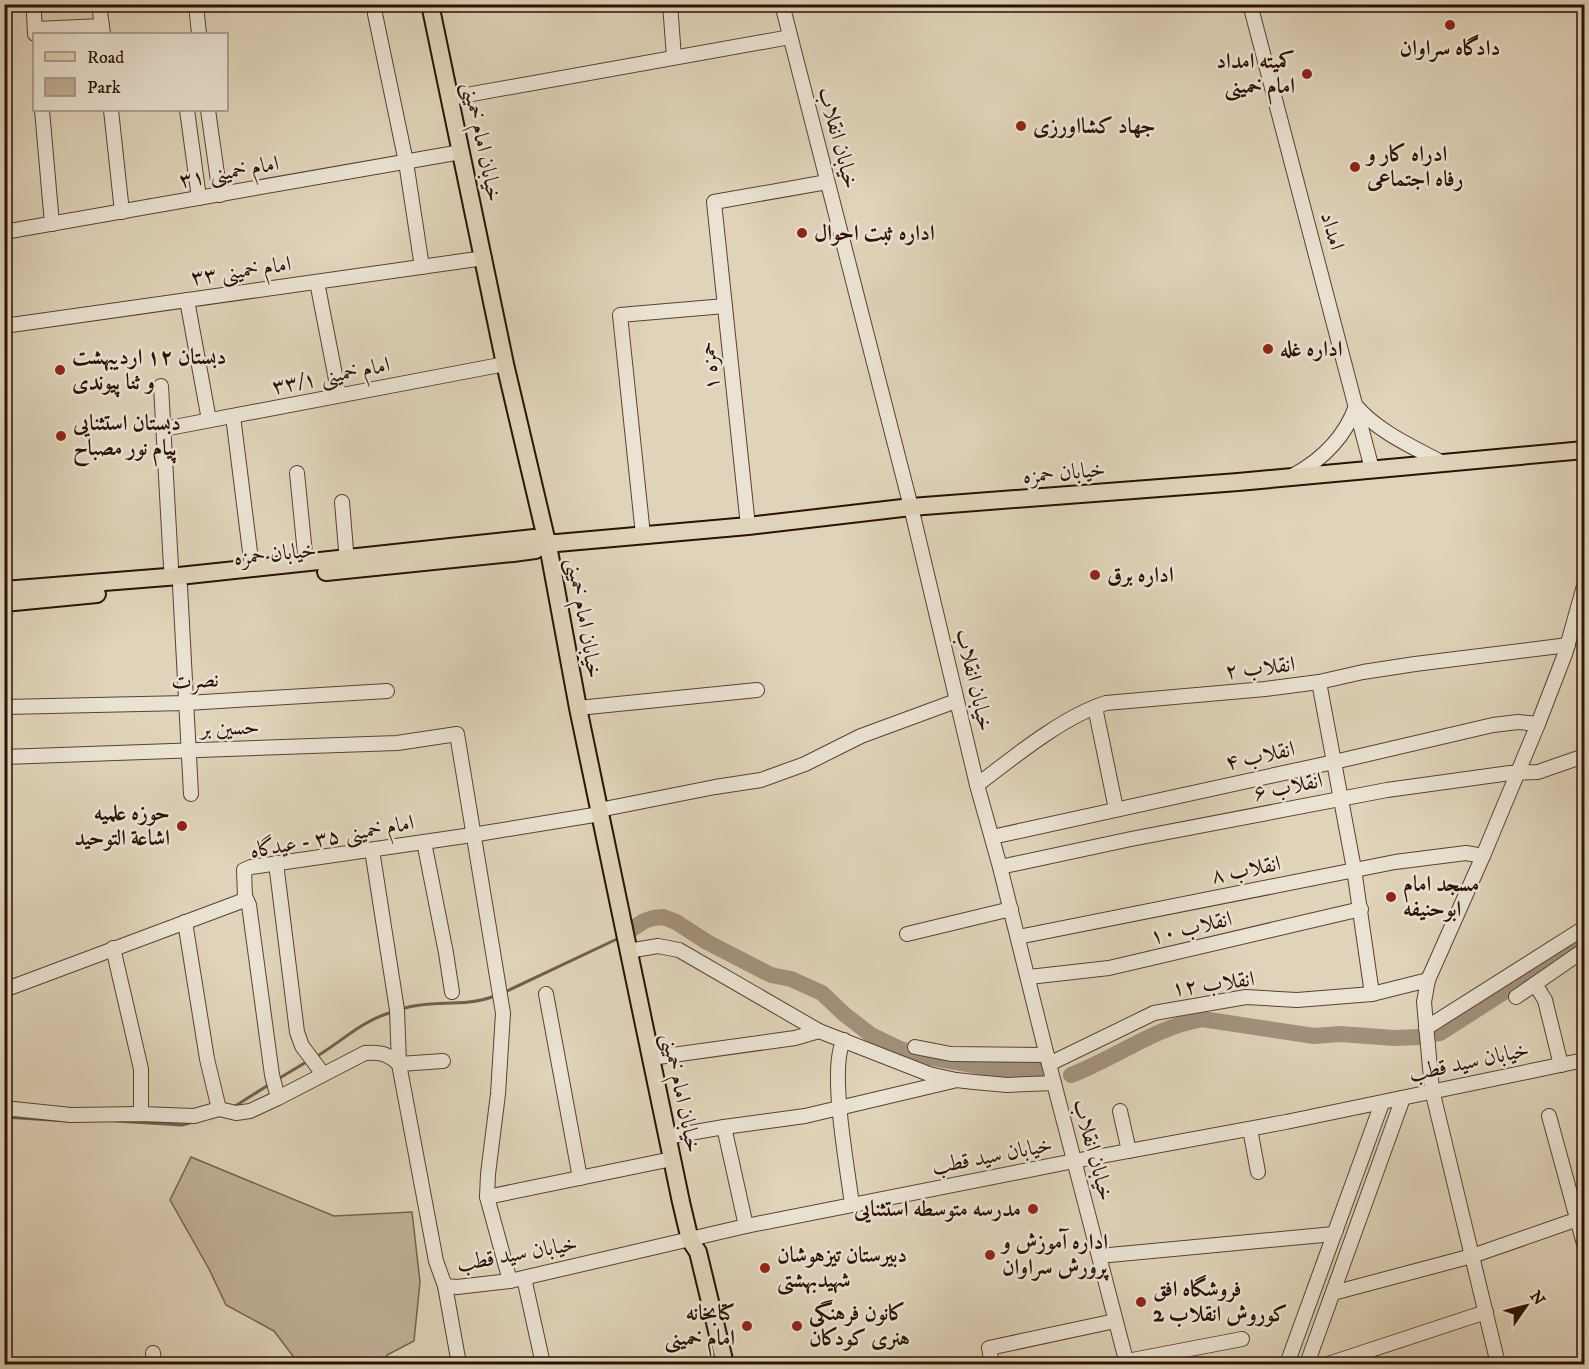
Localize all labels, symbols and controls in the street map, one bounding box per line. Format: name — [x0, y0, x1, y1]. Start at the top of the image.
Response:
marker: دادگاه سراوان — [1443, 18, 1457, 32]
legend — [33, 33, 228, 111]
place label: دادگاه سراوان — [1400, 34, 1500, 62]
text: Road — [87, 47, 124, 69]
place label: کمیته امداد امام خمینی — [1216, 48, 1295, 105]
marker: کمیته امداد امام خمینی — [1300, 67, 1314, 81]
text: Park — [87, 77, 121, 99]
street label: خیابان امام خمینی — [451, 80, 508, 205]
street label: خیابان انقلاب — [811, 84, 865, 192]
place label: جهاد کشااورزی — [1033, 113, 1156, 140]
marker: جهاد کشااورزی — [1014, 119, 1028, 133]
place label: ادراه کار و رفاه اجتماعی — [1365, 141, 1464, 193]
street label: امام خمینی ۳۱ — [177, 150, 282, 199]
marker: ادراه کار و رفاه اجتماعی — [1348, 160, 1362, 174]
street label: امداد — [1314, 209, 1350, 253]
place label: اداره ثبت احوال — [814, 220, 935, 247]
marker: اداره ثبت احوال — [795, 226, 809, 240]
street label: امام خمینی ۳۳ — [189, 251, 294, 296]
place label: اداره غله — [1280, 336, 1343, 363]
street label: حمزه ۱ — [694, 340, 726, 392]
marker: اداره غله — [1261, 342, 1275, 356]
place label: دبستان ۱۲ اردیبهشت و ثنا پیوندی — [72, 344, 226, 398]
street label: امام خمینی ۳۳/۱ — [270, 351, 393, 406]
marker: دبستان ۱۲ اردیبهشت و ثنا پیوندی — [53, 363, 67, 377]
place label: دبستان استثنایی پیام نور مصباح — [72, 410, 181, 467]
marker: دبستان استثنایی پیام نور مصباح — [54, 429, 68, 443]
street label: خیابان حمزه — [1021, 456, 1107, 490]
street label: خیابان حمزه — [232, 536, 318, 572]
street label: خیابان امام خمینی — [555, 556, 608, 681]
place label: اداره برق — [1107, 562, 1174, 589]
marker: اداره برق — [1088, 568, 1102, 582]
street label: خیابان انقلاب — [949, 626, 999, 734]
street label: انقلاب ۲ — [1224, 651, 1296, 685]
street label: نصرت — [170, 666, 220, 696]
street label: حسین بر — [198, 713, 260, 743]
street label: انقلاب ۴ — [1223, 735, 1297, 777]
street label: انقلاب ۶ — [1251, 767, 1325, 807]
place label: حوزه علمیه اشاعة التوحید — [74, 800, 170, 852]
street label: امام خمینی ۳۵ - عیدگاه — [248, 808, 417, 870]
marker: حوزه علمیه اشاعة التوحید — [175, 819, 189, 833]
street label: انقلاب ۸ — [1209, 850, 1283, 890]
place label: مسجد امام ابوحنیفه — [1403, 871, 1479, 923]
marker: مسجد امام ابوحنیفه — [1384, 890, 1398, 904]
street label: انقلاب ۱۰ — [1147, 905, 1235, 951]
street label: انقلاب ۱۲ — [1170, 966, 1256, 1002]
street label: خیابان امام خمینی — [650, 1031, 707, 1156]
street label: خیابان سید قطب — [1406, 1036, 1532, 1088]
street label: خیابان انقلاب — [1066, 1096, 1120, 1204]
street label: خیابان سید قطب — [929, 1131, 1055, 1181]
place label: مدرسه متوسطه استثنایی — [853, 1196, 1021, 1224]
marker: مدرسه متوسطه استثنایی — [1026, 1202, 1040, 1216]
place label: اداره آموزش و پرورش سراوان — [1000, 1228, 1109, 1281]
street label: خیابان سید قطب — [454, 1230, 580, 1278]
place label: دبیرستان تیزهوشان شهیدبهشتی — [777, 1242, 907, 1295]
marker: اداره آموزش و پرورش سراوان — [983, 1248, 997, 1262]
marker: دبیرستان تیزهوشان شهیدبهشتی — [758, 1261, 772, 1275]
place label: فروشگاه افق کوروش انقلاب 2 — [1153, 1274, 1288, 1328]
north arrow — [1496, 1276, 1556, 1336]
text: N — [1526, 1287, 1549, 1309]
marker: فروشگاه افق کوروش انقلاب 2 — [1134, 1295, 1148, 1309]
place label: کانون فرهنگی هنری کودکان — [809, 1299, 910, 1352]
place label: کتابخانه امام خمینی — [665, 1300, 735, 1357]
marker: کتابخانه امام خمینی — [740, 1319, 754, 1333]
marker: کانون فرهنگی هنری کودکان — [790, 1319, 804, 1333]

